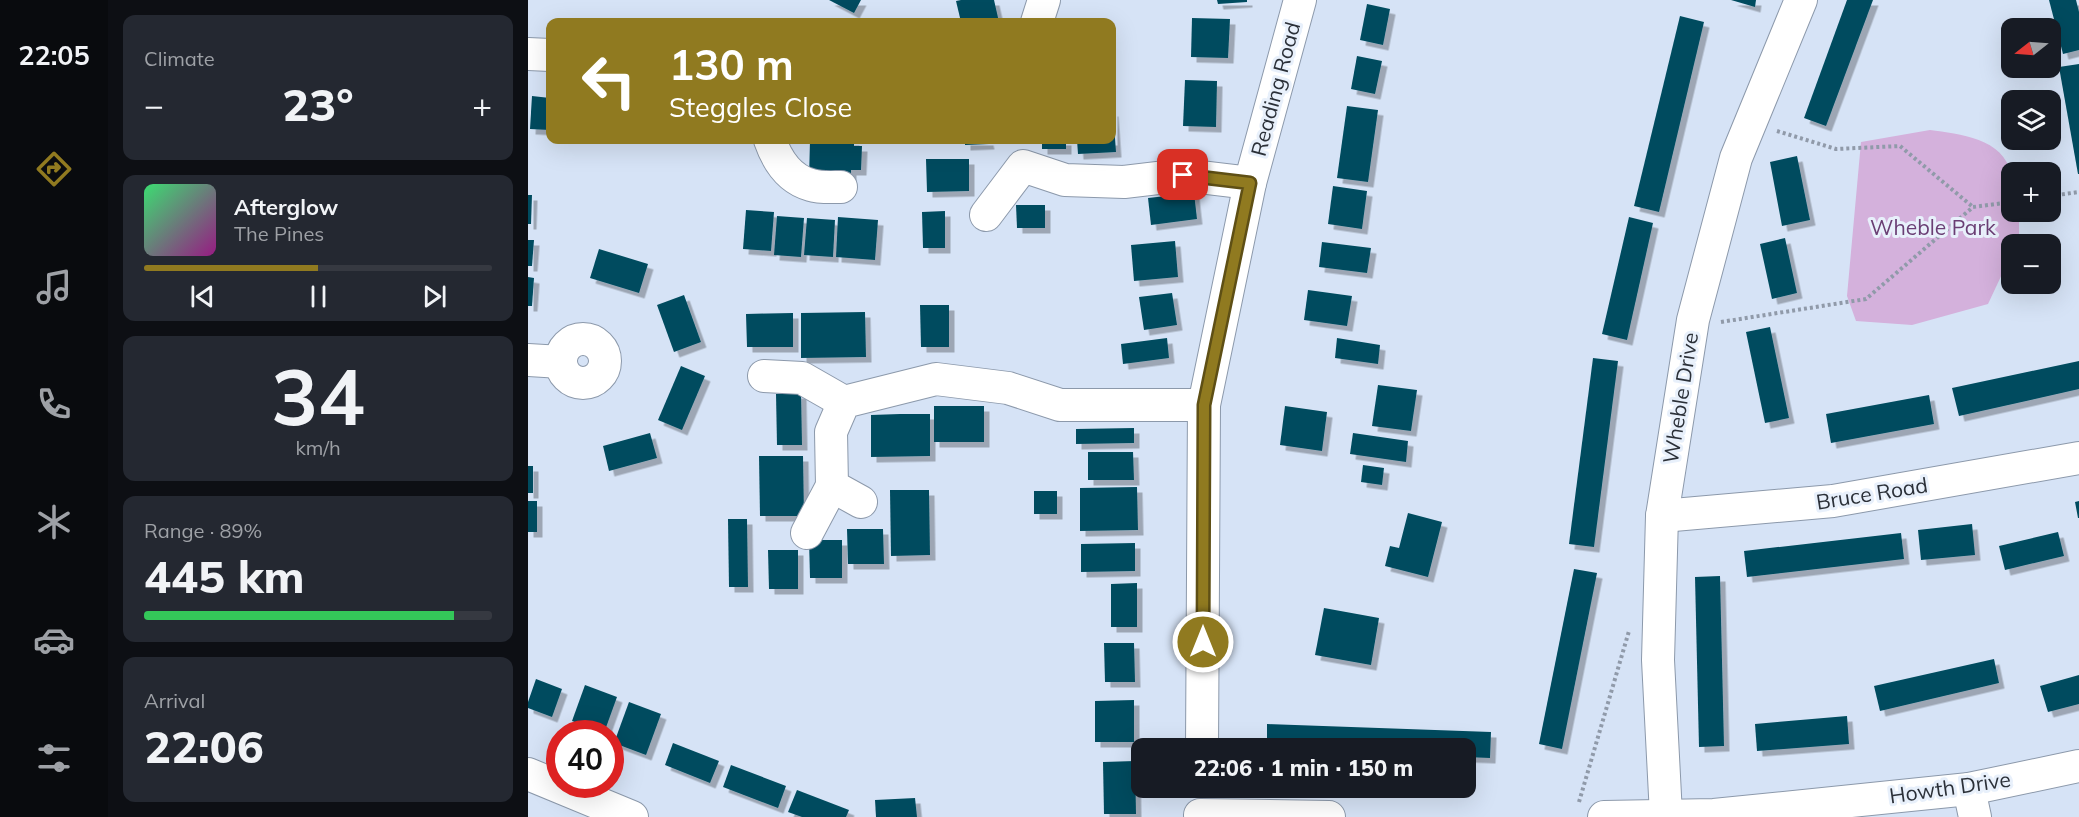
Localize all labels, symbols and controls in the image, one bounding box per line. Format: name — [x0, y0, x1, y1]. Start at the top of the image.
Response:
north arrow — [2001, 18, 2061, 78]
map controls — [2001, 18, 2061, 294]
street label: Reading Road — [1245, 19, 1305, 159]
text: 22:05 — [18, 38, 90, 72]
text: 130 m — [669, 38, 794, 91]
icon: left — [570, 42, 648, 120]
text: Climate — [144, 46, 215, 71]
text: 23° — [282, 76, 354, 132]
text: − — [144, 84, 164, 125]
text: + — [472, 84, 492, 125]
text: Steggles Close — [669, 90, 852, 124]
button: layers — [2001, 90, 2061, 150]
icon: directions — [33, 148, 75, 190]
pin — [1157, 149, 1208, 200]
icon: arrive — [1166, 158, 1199, 191]
button: + — [2001, 162, 2061, 222]
text: Afterglow — [234, 193, 338, 221]
park label: Wheble Park — [1870, 214, 1996, 240]
text: The Pines — [234, 221, 324, 246]
button: − — [2001, 234, 2061, 294]
icon: music — [33, 266, 75, 308]
icon: previous — [186, 280, 219, 313]
icon: pause — [302, 280, 335, 313]
icon: next — [418, 280, 451, 313]
street label: Wheble Drive — [1657, 330, 1703, 465]
text: 34 — [271, 347, 365, 445]
icon: phone — [33, 383, 75, 425]
text: km/h — [295, 435, 341, 460]
street label: Bruce Road — [1814, 471, 1929, 515]
icon: climate — [33, 501, 75, 543]
text: Range · 89% — [144, 518, 262, 543]
text: 445 km — [144, 548, 305, 604]
position arrow — [1171, 610, 1235, 674]
icon: car — [33, 619, 75, 661]
text: Arrival — [144, 688, 205, 713]
text: 22:06 — [144, 718, 264, 774]
speed limit sign: 40 — [546, 720, 624, 798]
icon: filters — [33, 737, 75, 779]
text: 22:06 · 1 min · 150 m — [1194, 754, 1413, 782]
street label: Howth Drive — [1888, 766, 2012, 808]

